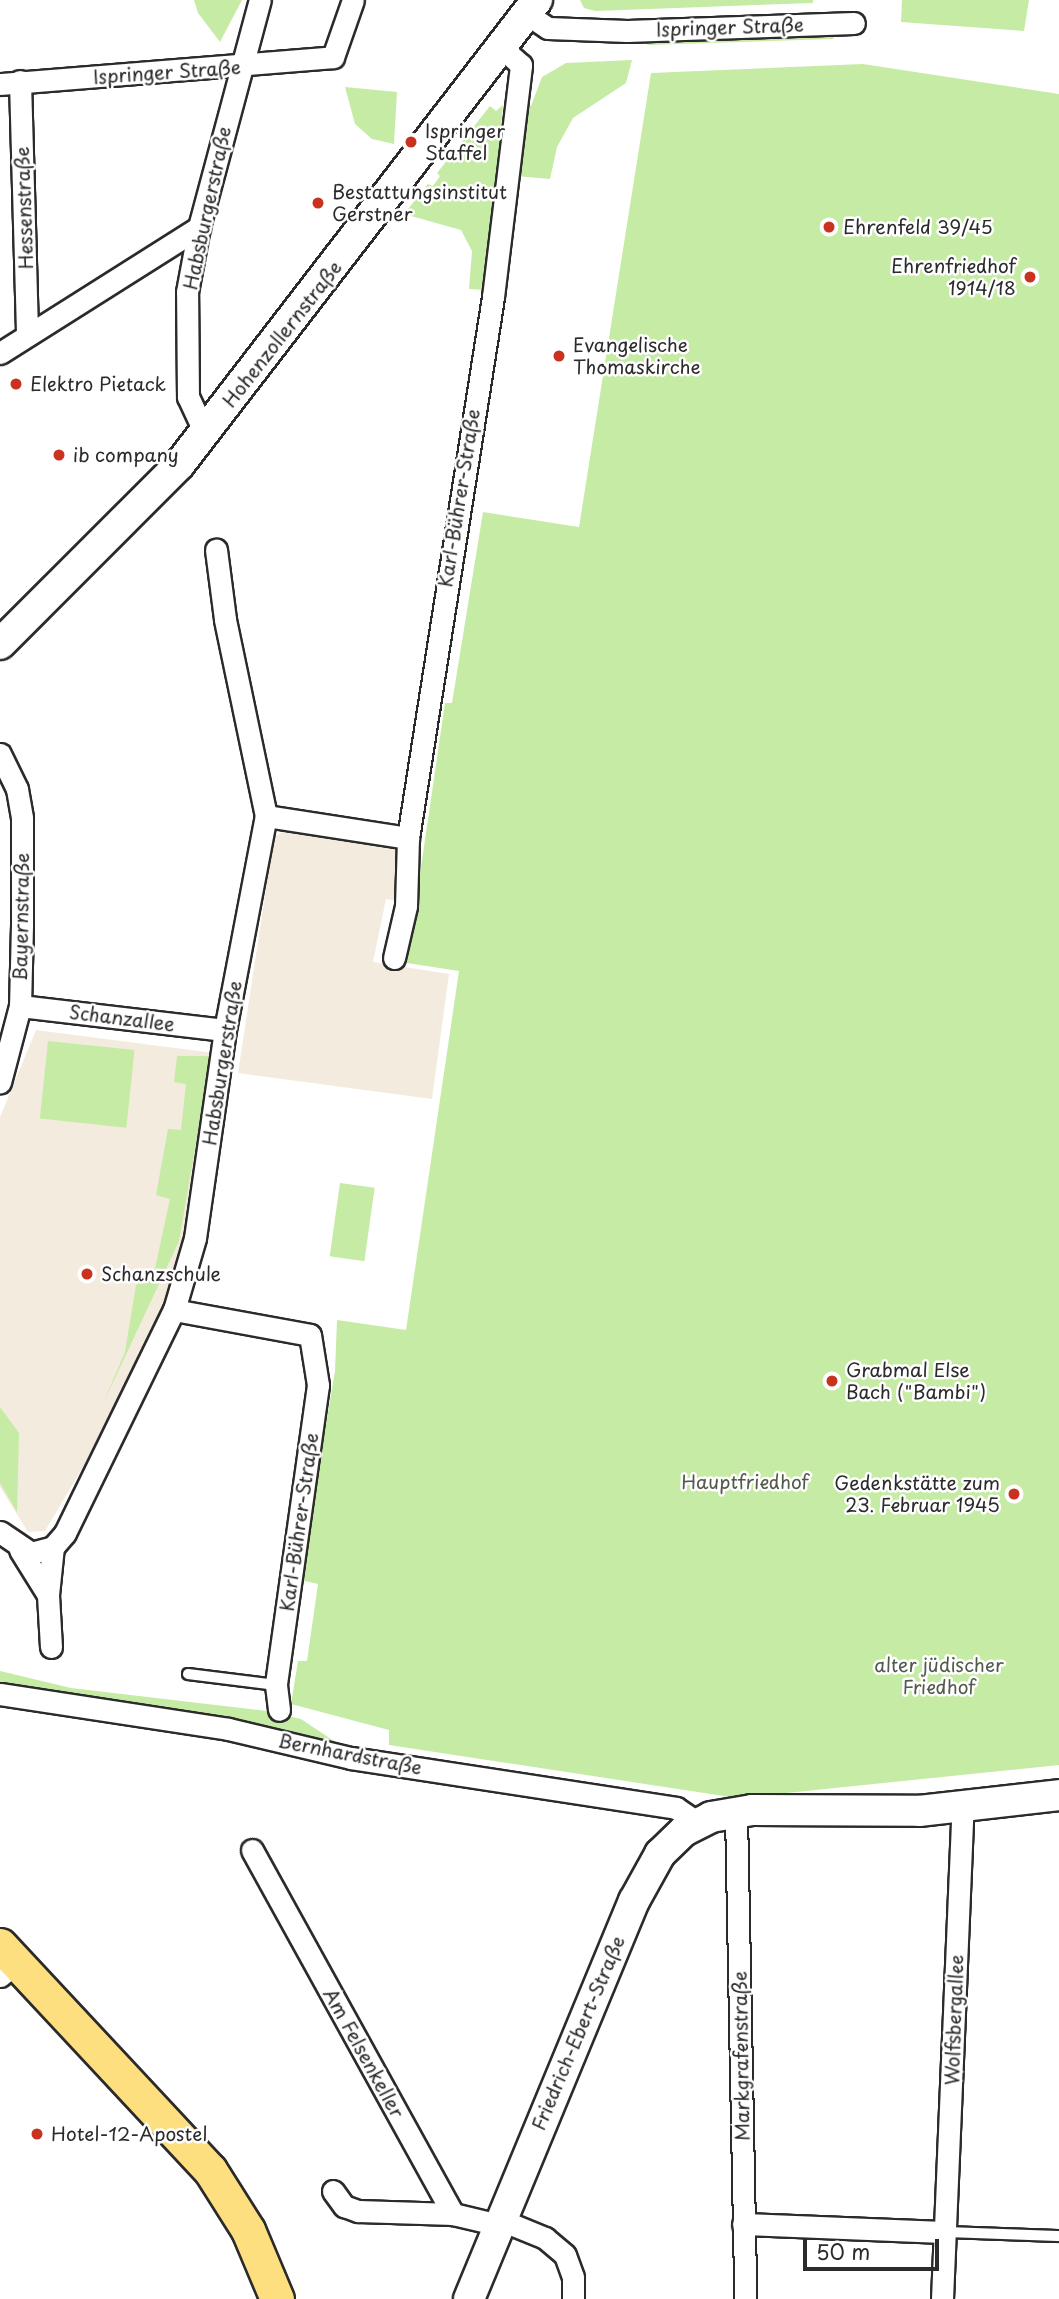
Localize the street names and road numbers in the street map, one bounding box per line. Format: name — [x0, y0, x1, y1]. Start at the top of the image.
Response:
street label: Ispringer Straße — [655, 13, 805, 41]
street label: Ispringer Straße — [92, 55, 242, 89]
street label: Habsburgerstraße — [179, 124, 235, 292]
street label: Hessenstraße — [10, 146, 38, 270]
street label: Hohenzollernstraße — [218, 256, 346, 412]
street label: Karl-Bührer-Straße — [434, 407, 484, 589]
street label: Bayernstraße — [8, 853, 34, 981]
street label: Habsburgerstraße — [198, 979, 246, 1147]
street label: Schanzallee — [68, 1000, 176, 1036]
street label: Karl-Bührer-Straße — [275, 1431, 323, 1613]
street label: Bernhardstraße — [276, 1729, 424, 1779]
street label: Friedrich-Ebert-Straße — [527, 1932, 629, 2134]
street label: Wolfsbergallee — [940, 1954, 968, 2086]
street label: Markgrafenstraße — [728, 1971, 754, 2141]
street label: Am Felsenkeller — [319, 1984, 409, 2122]

